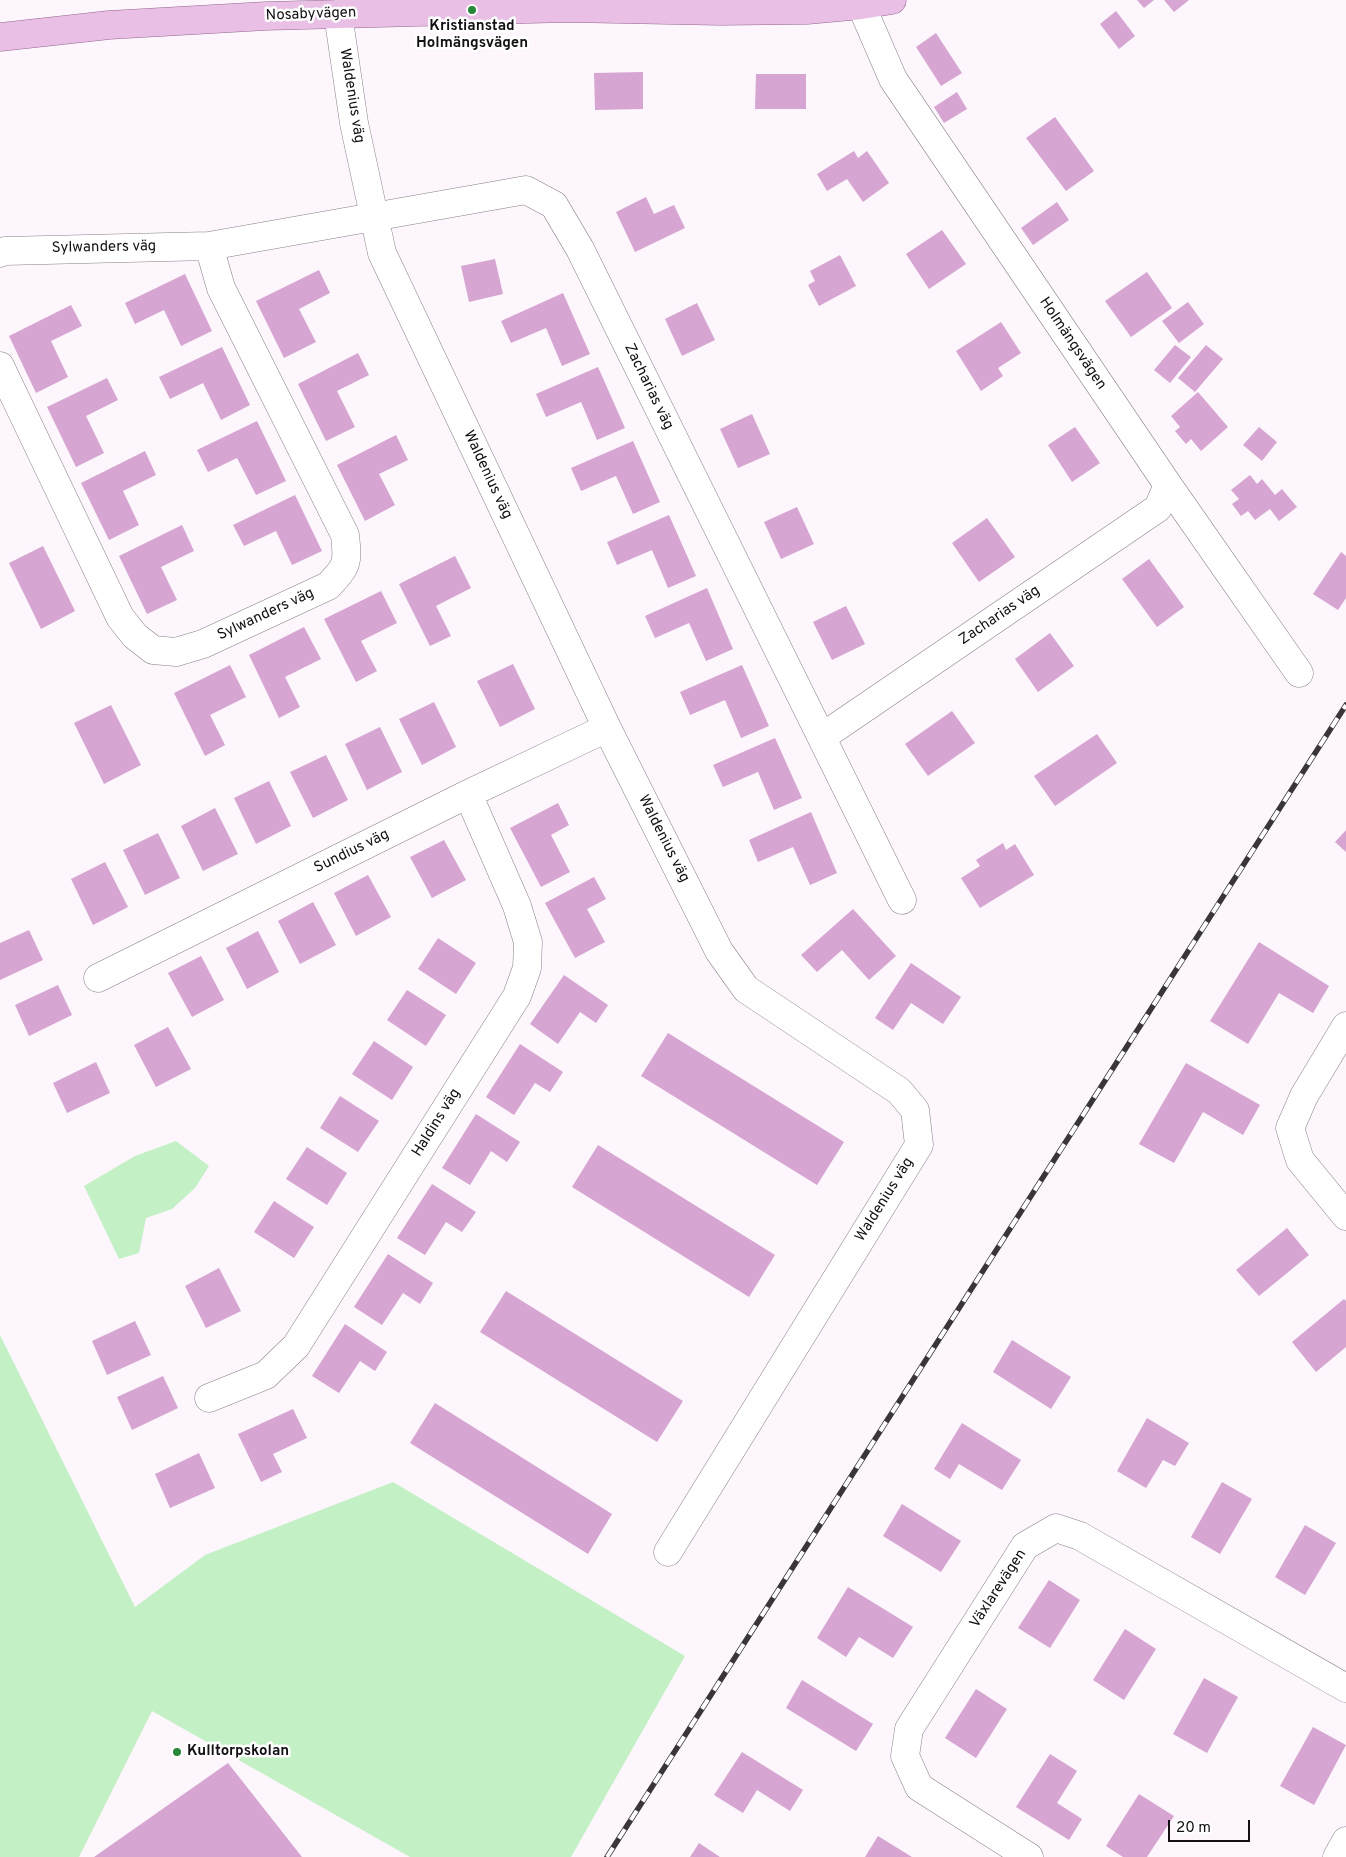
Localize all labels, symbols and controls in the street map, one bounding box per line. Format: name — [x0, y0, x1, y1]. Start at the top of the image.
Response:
street label: Nosabyvägen — [265, 4, 357, 26]
marker: Kristianstad Holmängsvägen — [466, 4, 478, 16]
place label: Kristianstad Holmängsvägen — [416, 18, 528, 53]
street label: Waldenius väg — [335, 47, 367, 145]
street label: Sylwanders väg — [52, 238, 156, 258]
street label: Holmängsvägen — [1034, 294, 1110, 394]
street label: Zacharias väg — [619, 341, 677, 433]
street label: Waldenius väg — [459, 428, 515, 522]
street label: Zacharias väg — [956, 582, 1044, 650]
street label: Sylwanders väg — [215, 585, 317, 645]
street label: Waldenius väg — [633, 792, 693, 886]
street label: Sundius väg — [312, 826, 392, 878]
street label: Haldins väg — [409, 1086, 465, 1160]
street label: Waldenius väg — [852, 1155, 918, 1245]
street label: Växlarevägen — [967, 1546, 1031, 1632]
place label: Kulltorpskolan — [187, 1743, 289, 1761]
marker: Kulltorpskolan — [171, 1746, 183, 1758]
scale bar — [1171, 1810, 1254, 1842]
text: 20 m — [1176, 1819, 1211, 1838]

